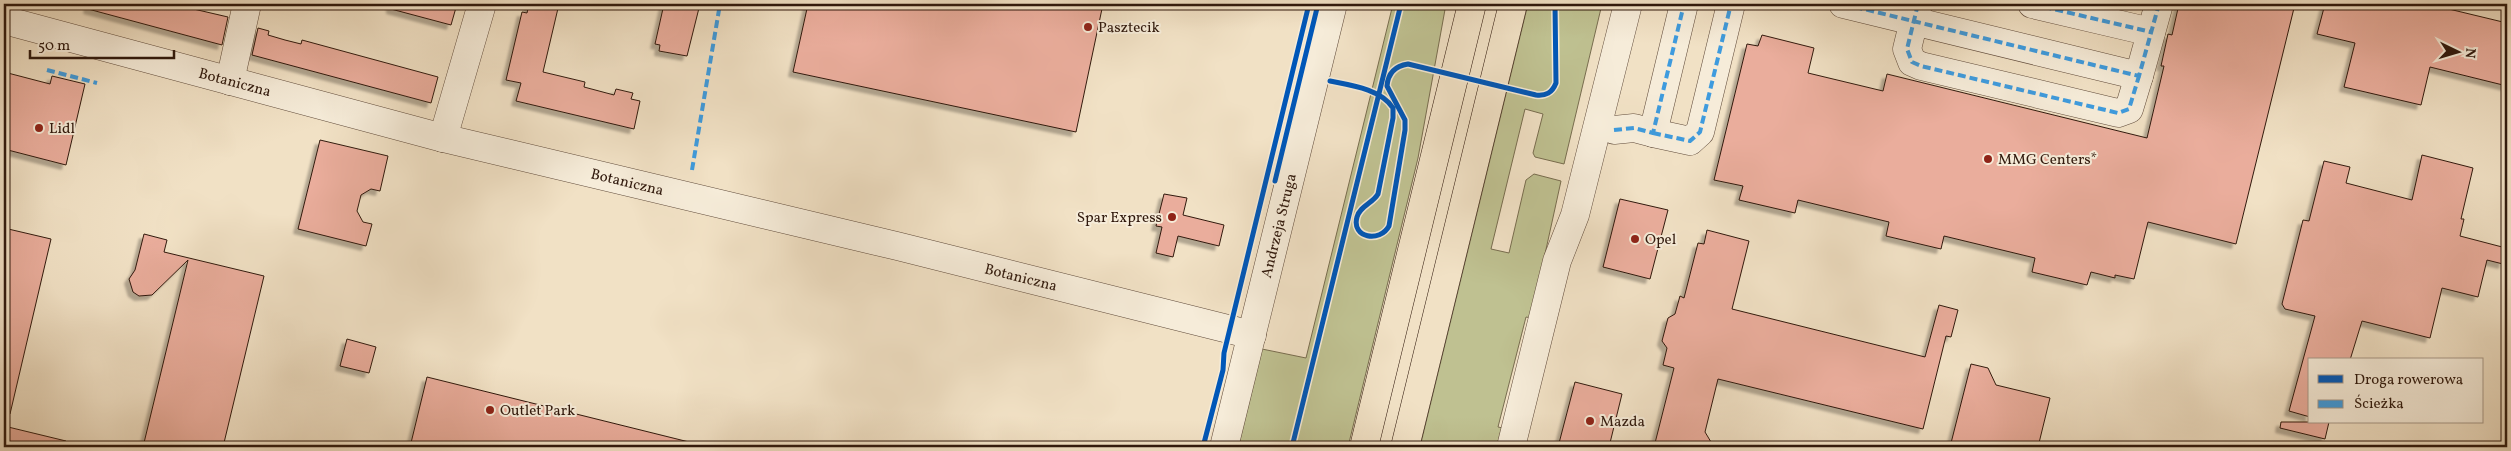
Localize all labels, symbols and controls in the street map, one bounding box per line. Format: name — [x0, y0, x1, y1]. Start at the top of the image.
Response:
place label: Pasztecik — [1098, 18, 1160, 39]
marker: Pasztecik — [1082, 21, 1094, 33]
scale bar — [30, 28, 174, 60]
north arrow — [2434, 28, 2484, 78]
text: 50 m — [38, 36, 70, 57]
text: N — [2460, 47, 2479, 59]
street label: Botaniczna — [196, 64, 273, 103]
place label: Lidl — [49, 119, 75, 140]
marker: Lidl — [33, 122, 45, 134]
place label: MMG Centers* — [1998, 150, 2097, 171]
marker: MMG Centers* — [1982, 153, 1994, 165]
street label: Botaniczna — [588, 164, 665, 202]
street label: Andrzeja Struga — [1257, 171, 1303, 280]
place label: Spar Express — [1077, 208, 1162, 229]
marker: Spar Express — [1166, 211, 1178, 223]
place label: Opel — [1645, 230, 1676, 251]
marker: Opel — [1629, 233, 1641, 245]
street label: Botaniczna — [982, 259, 1059, 298]
legend — [2308, 358, 2484, 424]
text: Droga rowerowa — [2354, 370, 2463, 391]
text: Ścieżka — [2354, 394, 2404, 415]
place label: Outlet Park — [500, 401, 575, 422]
marker: Outlet Park — [484, 404, 496, 416]
place label: Mazda — [1600, 412, 1645, 433]
marker: Mazda — [1584, 415, 1596, 427]

